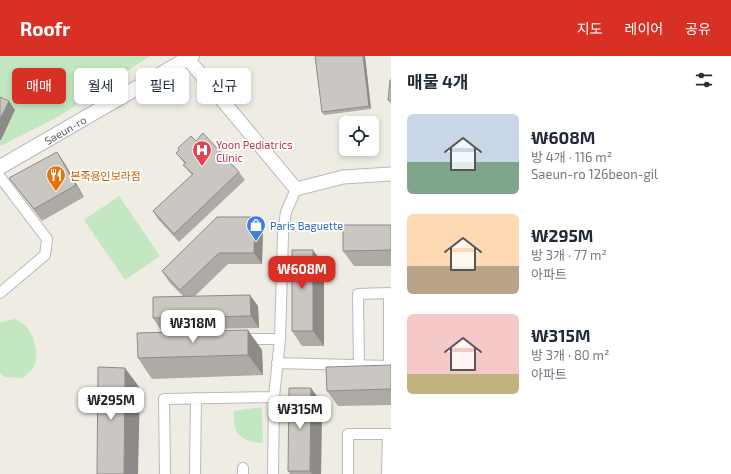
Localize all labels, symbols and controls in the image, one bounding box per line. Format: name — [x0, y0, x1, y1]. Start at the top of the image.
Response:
text: Roofr — [20, 17, 70, 40]
text: 지도 — [577, 20, 603, 37]
text: 레이어 — [625, 20, 663, 37]
text: 공유 — [685, 20, 711, 37]
chip: 매매 — [12, 68, 66, 104]
chip: 월세 — [74, 68, 128, 104]
chip: 필터 — [136, 68, 189, 104]
chip: 신규 — [197, 68, 251, 104]
icon: filters — [693, 69, 715, 91]
text: 매물 4개 — [407, 71, 468, 91]
street label: Saeun-ro — [42, 112, 88, 147]
map controls — [339, 116, 379, 156]
button: locate — [339, 116, 379, 156]
text: ₩608M — [531, 127, 595, 147]
icon: home — [439, 130, 487, 178]
place label: Yoon Pediatrics Clinic — [216, 138, 293, 164]
hospital icon: Yoon Pediatrics Clinic — [191, 139, 213, 167]
text: 방 4개 · 116 m² — [531, 149, 612, 165]
restaurant icon: 본죽용인보라점 — [45, 164, 67, 192]
text: Saeun-ro 126beon-gil — [531, 166, 658, 182]
place label: 본죽용인보라점 — [70, 169, 141, 182]
shop icon: Paris Baguette — [245, 214, 267, 242]
place label: Paris Baguette — [270, 219, 343, 232]
text: ₩295M — [531, 225, 593, 245]
icon: home — [439, 230, 487, 278]
text: 방 3개 · 77 m² — [531, 247, 607, 263]
pin: ₩608M — [274, 256, 330, 290]
text: ₩608M — [277, 261, 327, 277]
text: 아파트 — [531, 266, 567, 282]
pin: ₩318M — [165, 310, 221, 344]
text: ₩318M — [170, 315, 216, 331]
text: ₩315M — [531, 325, 590, 345]
icon: home — [439, 330, 487, 378]
text: 방 3개 · 80 m² — [531, 347, 609, 363]
text: 아파트 — [531, 366, 567, 382]
pin: ₩295M — [83, 387, 139, 421]
text: ₩295M — [87, 392, 135, 408]
pin: ₩315M — [272, 396, 328, 430]
text: ₩315M — [277, 401, 323, 417]

